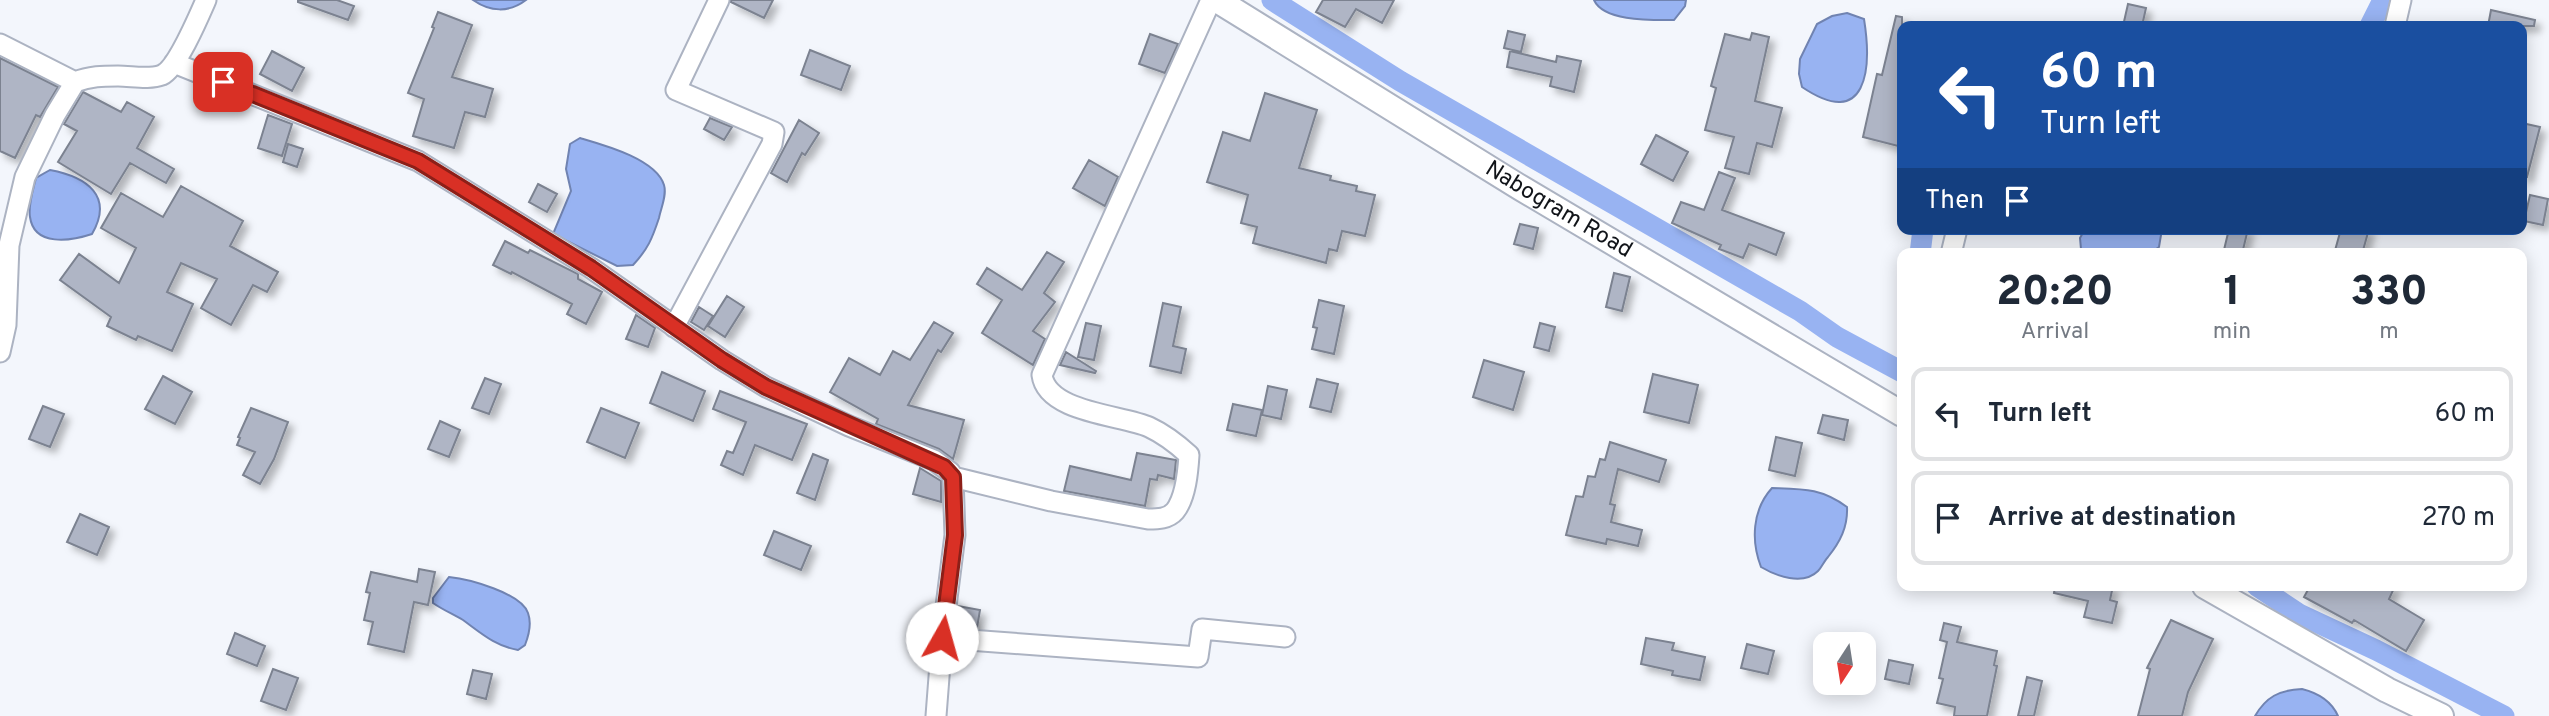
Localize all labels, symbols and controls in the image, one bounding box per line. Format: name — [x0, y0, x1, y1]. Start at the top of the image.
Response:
text: 60 m — [2040, 44, 2158, 106]
icon: left — [1925, 49, 2016, 140]
pin — [193, 52, 253, 112]
icon: arrive — [204, 63, 242, 101]
text: Turn left — [2040, 105, 2161, 145]
street label: Nabogram Road — [1480, 155, 1637, 265]
icon: arrive — [1998, 182, 2036, 220]
text: Then — [1925, 185, 1984, 218]
text: 20:20 — [1996, 267, 2114, 320]
text: 1 — [2223, 267, 2241, 320]
text: 330 — [2350, 267, 2428, 320]
text: Arrival — [2021, 318, 2089, 347]
text: min — [2213, 318, 2251, 347]
text: m — [2379, 318, 2399, 347]
icon: left — [1929, 395, 1967, 433]
text: Turn left — [1988, 398, 2092, 431]
text: 60 m — [2435, 398, 2495, 431]
icon: arrive — [1929, 499, 1967, 537]
text: Arrive at destination — [1988, 502, 2236, 535]
text: 270 m — [2422, 502, 2495, 535]
position arrow — [905, 601, 979, 675]
north arrow — [1813, 632, 1876, 695]
map controls — [1813, 632, 1876, 695]

